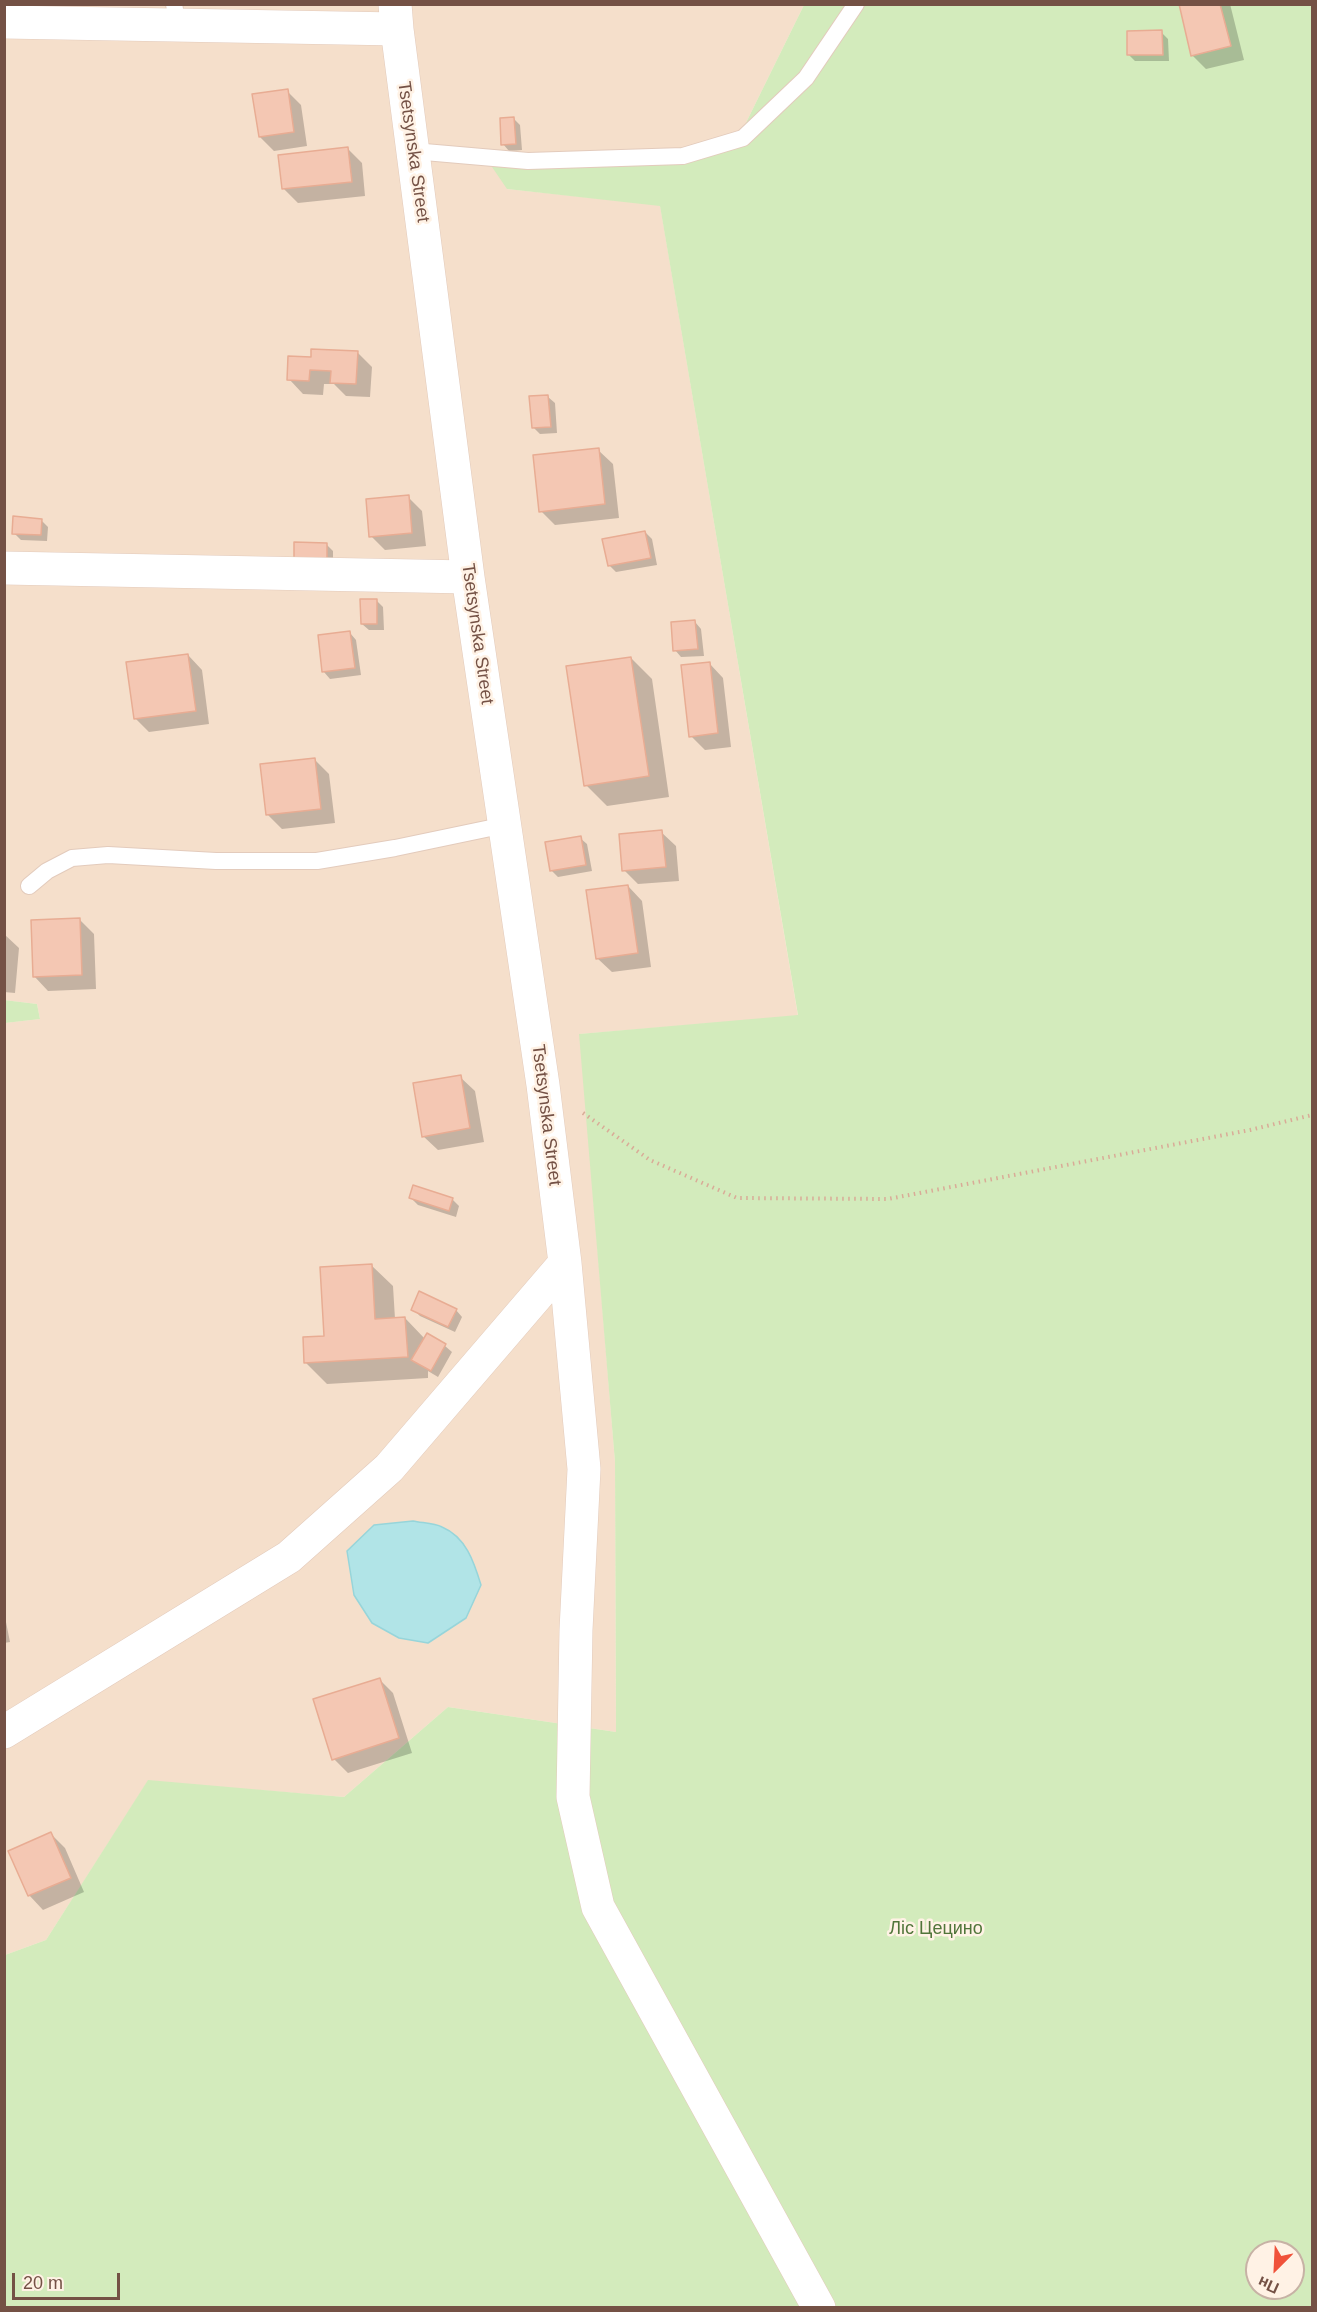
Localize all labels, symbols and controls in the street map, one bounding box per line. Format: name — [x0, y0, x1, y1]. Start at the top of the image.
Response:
street label: Tsetsynska Street — [392, 80, 434, 224]
street label: Tsetsynska Street — [456, 562, 498, 706]
street label: Tsetsynska Street — [527, 1043, 565, 1187]
park label: Ліс Цецино — [889, 1918, 983, 1940]
north arrow — [1245, 2240, 1305, 2300]
scale bar — [15, 2261, 123, 2299]
text: 20 m — [23, 2273, 63, 2293]
text: Пн — [1255, 2273, 1281, 2297]

